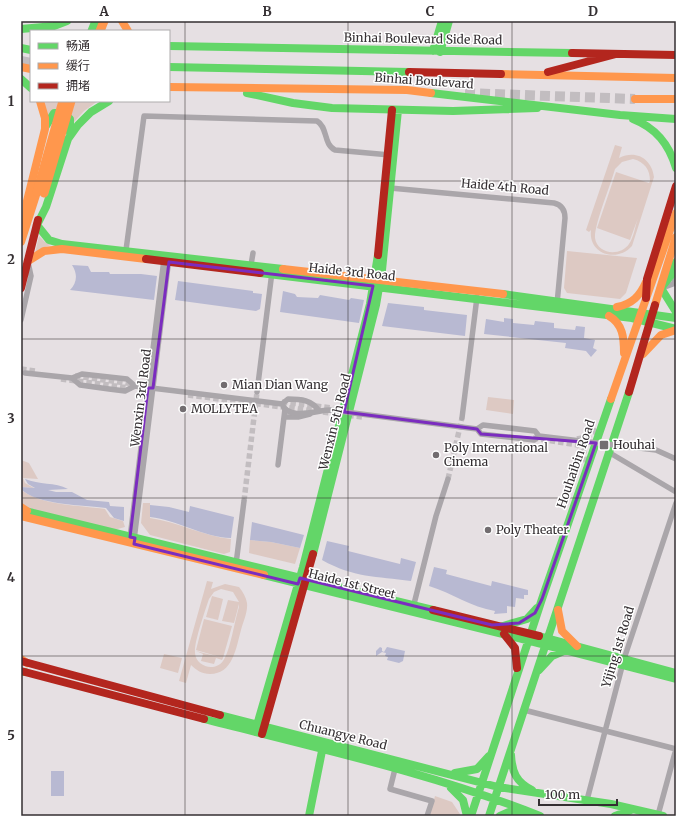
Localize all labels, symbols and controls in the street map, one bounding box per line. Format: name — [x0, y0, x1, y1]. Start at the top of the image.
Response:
text: A — [98, 3, 109, 20]
text: B — [262, 3, 272, 20]
text: C — [426, 3, 435, 20]
text: D — [588, 3, 598, 20]
legend — [30, 30, 170, 102]
street label: Binhai Boulevard Side Road — [344, 30, 502, 47]
text: 畅通 — [66, 38, 90, 53]
text: 缓行 — [66, 58, 90, 73]
street label: Binhai Boulevard — [374, 70, 474, 91]
text: 拥堵 — [66, 78, 90, 93]
text: 1 — [8, 93, 14, 110]
street label: Haide 4th Road — [461, 175, 550, 198]
text: 2 — [7, 251, 15, 268]
street label: Haide 3rd Road — [308, 259, 396, 284]
street label: Wenxin 3rd Road — [127, 348, 154, 449]
street label: Wenxin 5th Road — [315, 372, 354, 473]
place label: Mian Dian Wang — [232, 377, 329, 392]
marker: Mian Dian Wang — [219, 380, 229, 390]
place label: MOLLYTEA — [191, 401, 258, 416]
marker: MOLLYTEA — [178, 404, 188, 414]
text: 3 — [7, 410, 15, 427]
street label: Houhaibin Road — [553, 417, 598, 510]
place label: Houhai — [613, 437, 655, 452]
marker: Houhai — [598, 439, 610, 451]
place label: Poly International Cinema — [444, 440, 548, 469]
marker: Poly International Cinema — [431, 450, 441, 460]
place label: Poly Theater — [496, 522, 569, 537]
marker: Poly Theater — [483, 525, 493, 535]
street label: Haide 1st Street — [307, 565, 398, 602]
text: 4 — [7, 569, 16, 586]
street label: Yijing 1st Road — [598, 604, 637, 690]
street label: Chuangye Road — [298, 716, 389, 753]
text: 5 — [7, 727, 15, 744]
scale bar — [539, 781, 617, 807]
text: 100 m — [545, 787, 580, 802]

